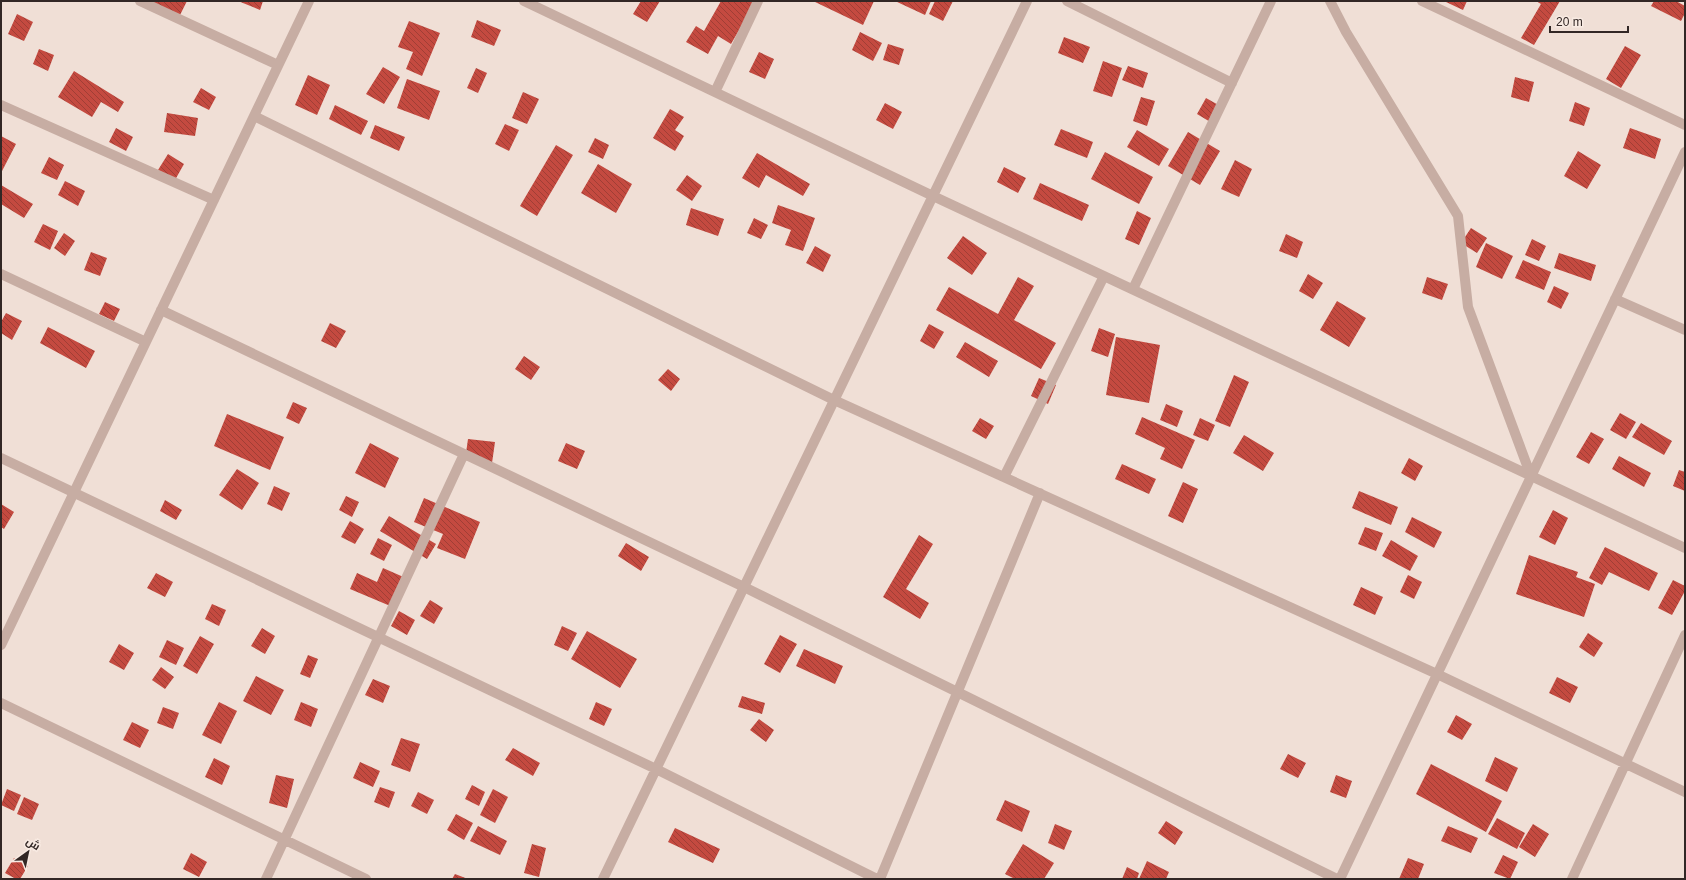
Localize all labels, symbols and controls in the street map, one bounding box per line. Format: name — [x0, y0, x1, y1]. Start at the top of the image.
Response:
scale bar — [1550, 8, 1628, 34]
text: 20 m — [1556, 15, 1583, 29]
north arrow — [8, 832, 48, 872]
text: ش — [24, 835, 43, 853]

